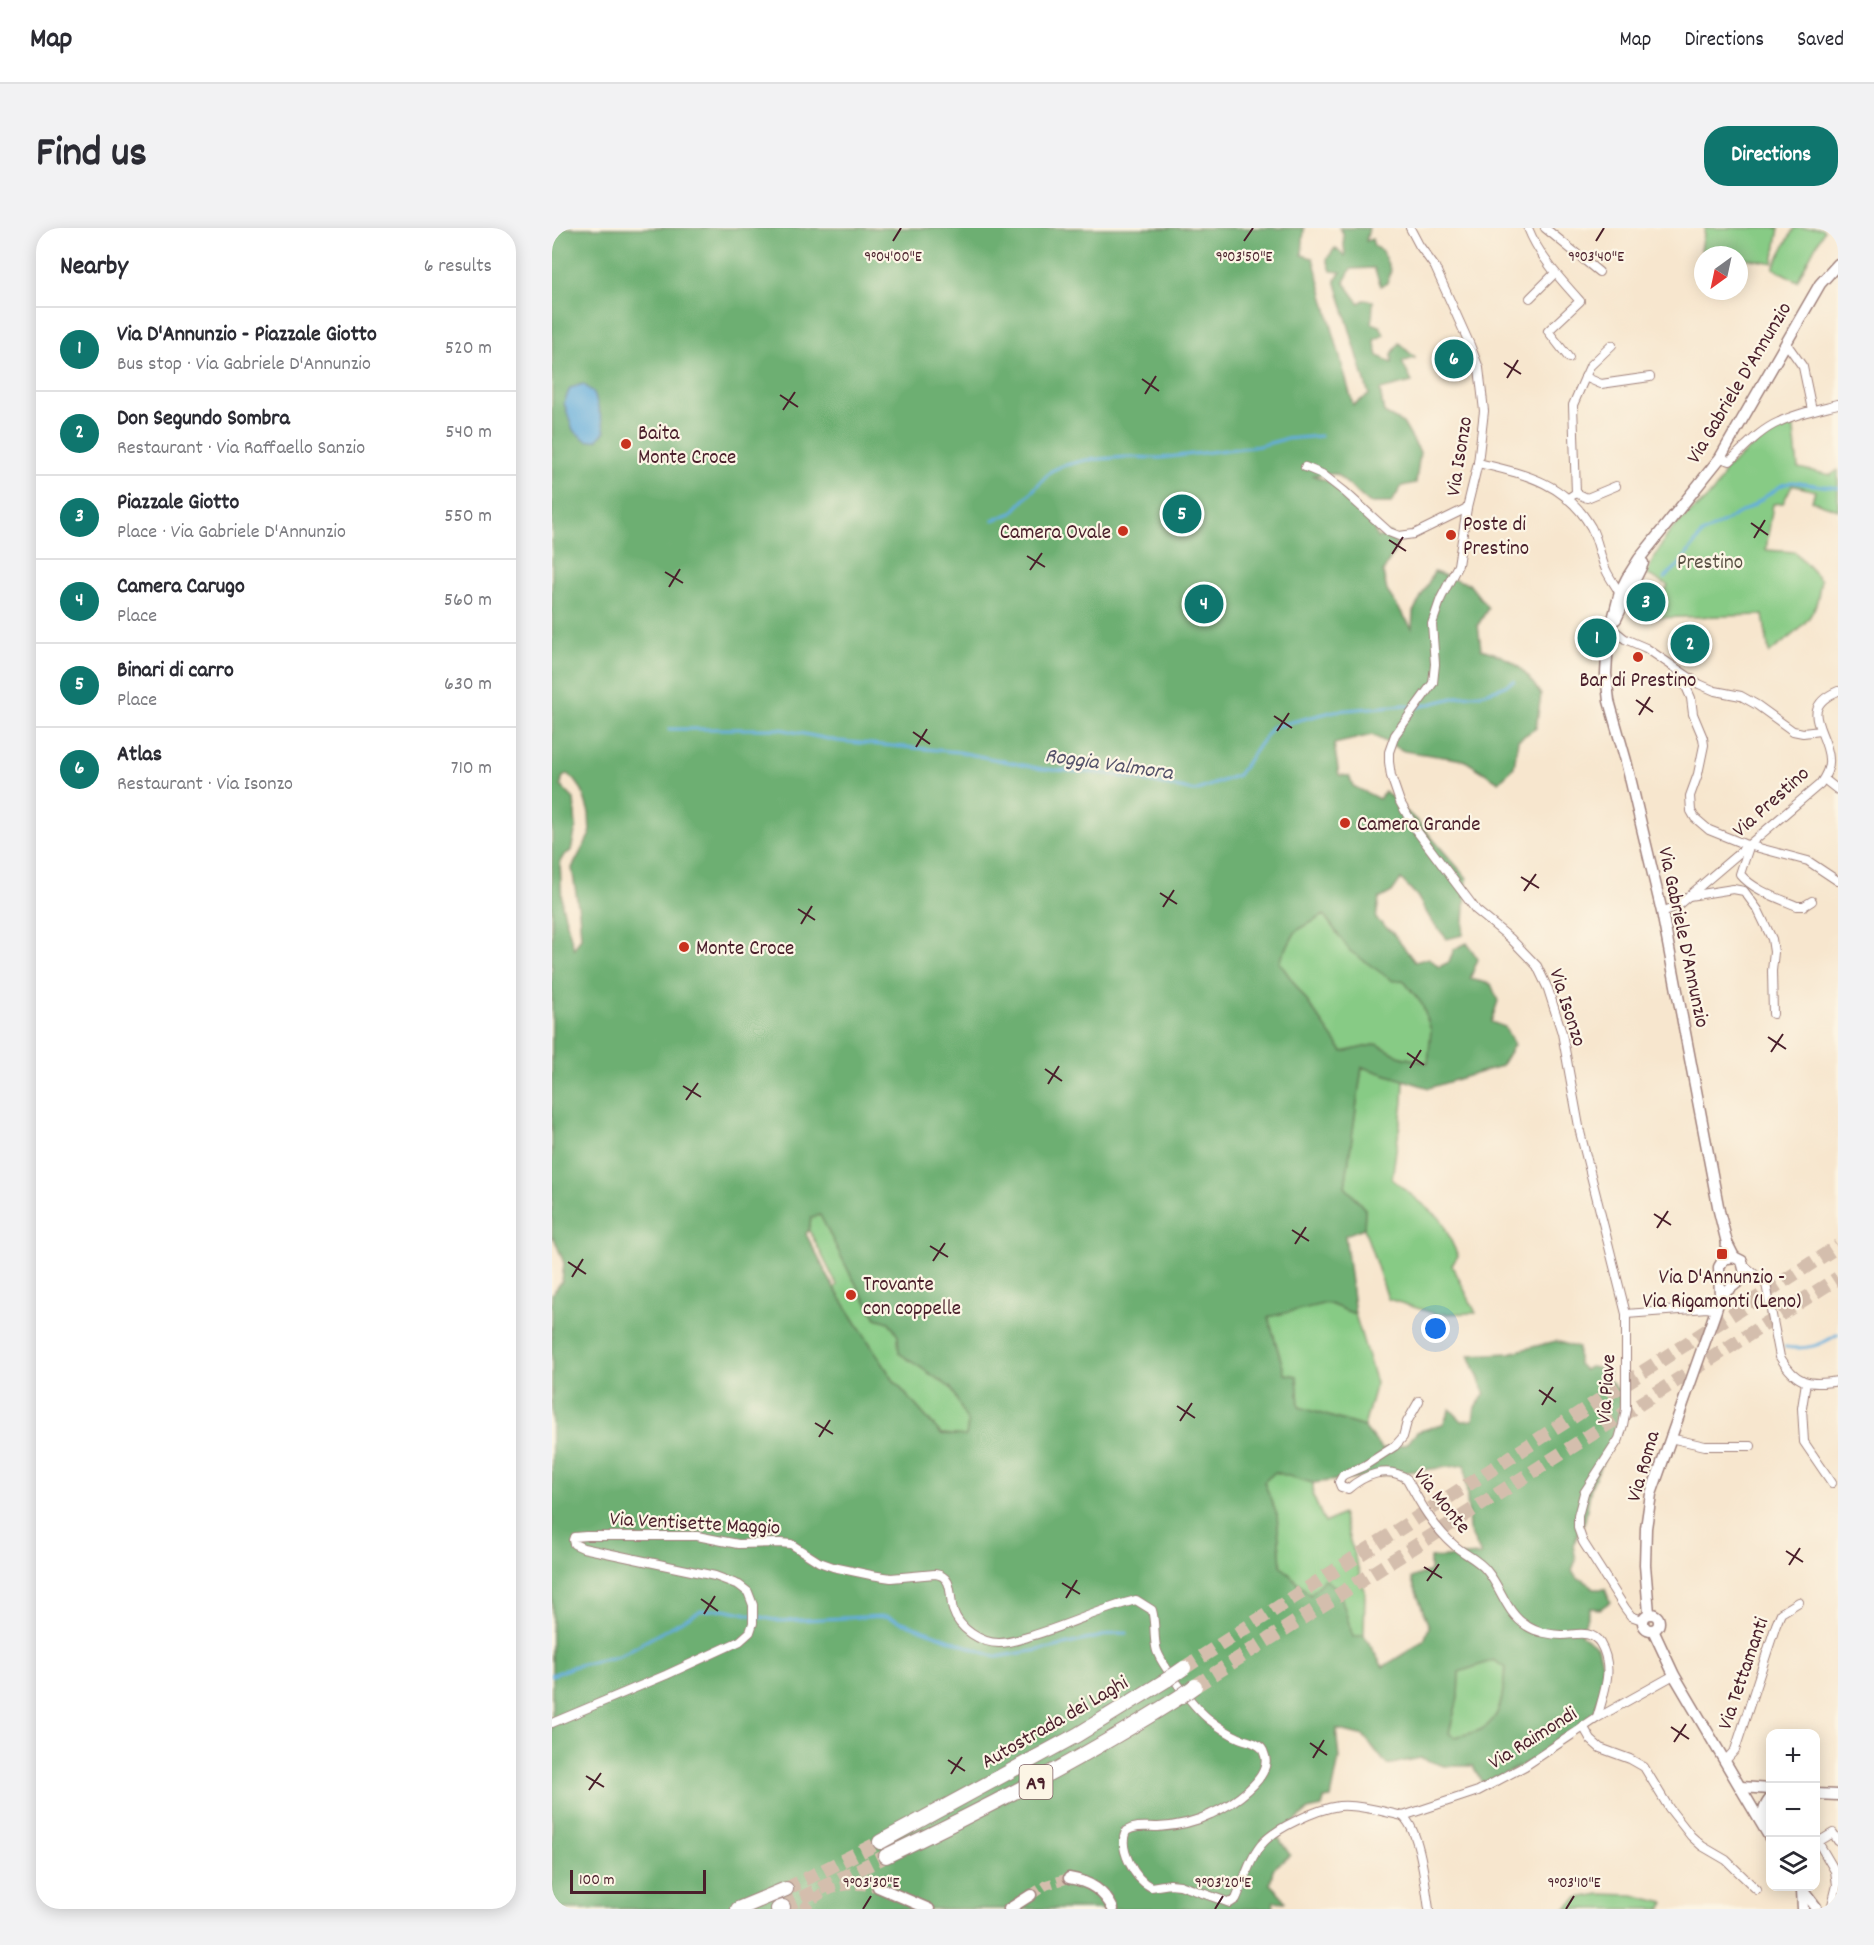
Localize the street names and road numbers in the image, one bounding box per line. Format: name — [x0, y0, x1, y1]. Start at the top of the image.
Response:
street label: Via Gabriele D'Annunzio — [1680, 297, 1801, 470]
street label: Via Isonzo — [1440, 414, 1482, 498]
street label: Via Prestino — [1727, 760, 1817, 846]
street label: Via Gabriele D'Annunzio — [1648, 845, 1716, 1031]
street label: Via Isonzo — [1539, 965, 1593, 1051]
street label: Via Piave — [1591, 1353, 1625, 1425]
street label: Via Roma — [1620, 1427, 1670, 1506]
street label: Via Monte — [1405, 1463, 1477, 1541]
street label: Via Ventisette Maggio — [609, 1506, 781, 1544]
street label: Via Tettamanti — [1712, 1614, 1778, 1734]
street label: Autostrada dei Laghi — [976, 1669, 1135, 1778]
street label: Via Raimondi — [1483, 1700, 1584, 1779]
road number: A9 — [1020, 1765, 1052, 1799]

